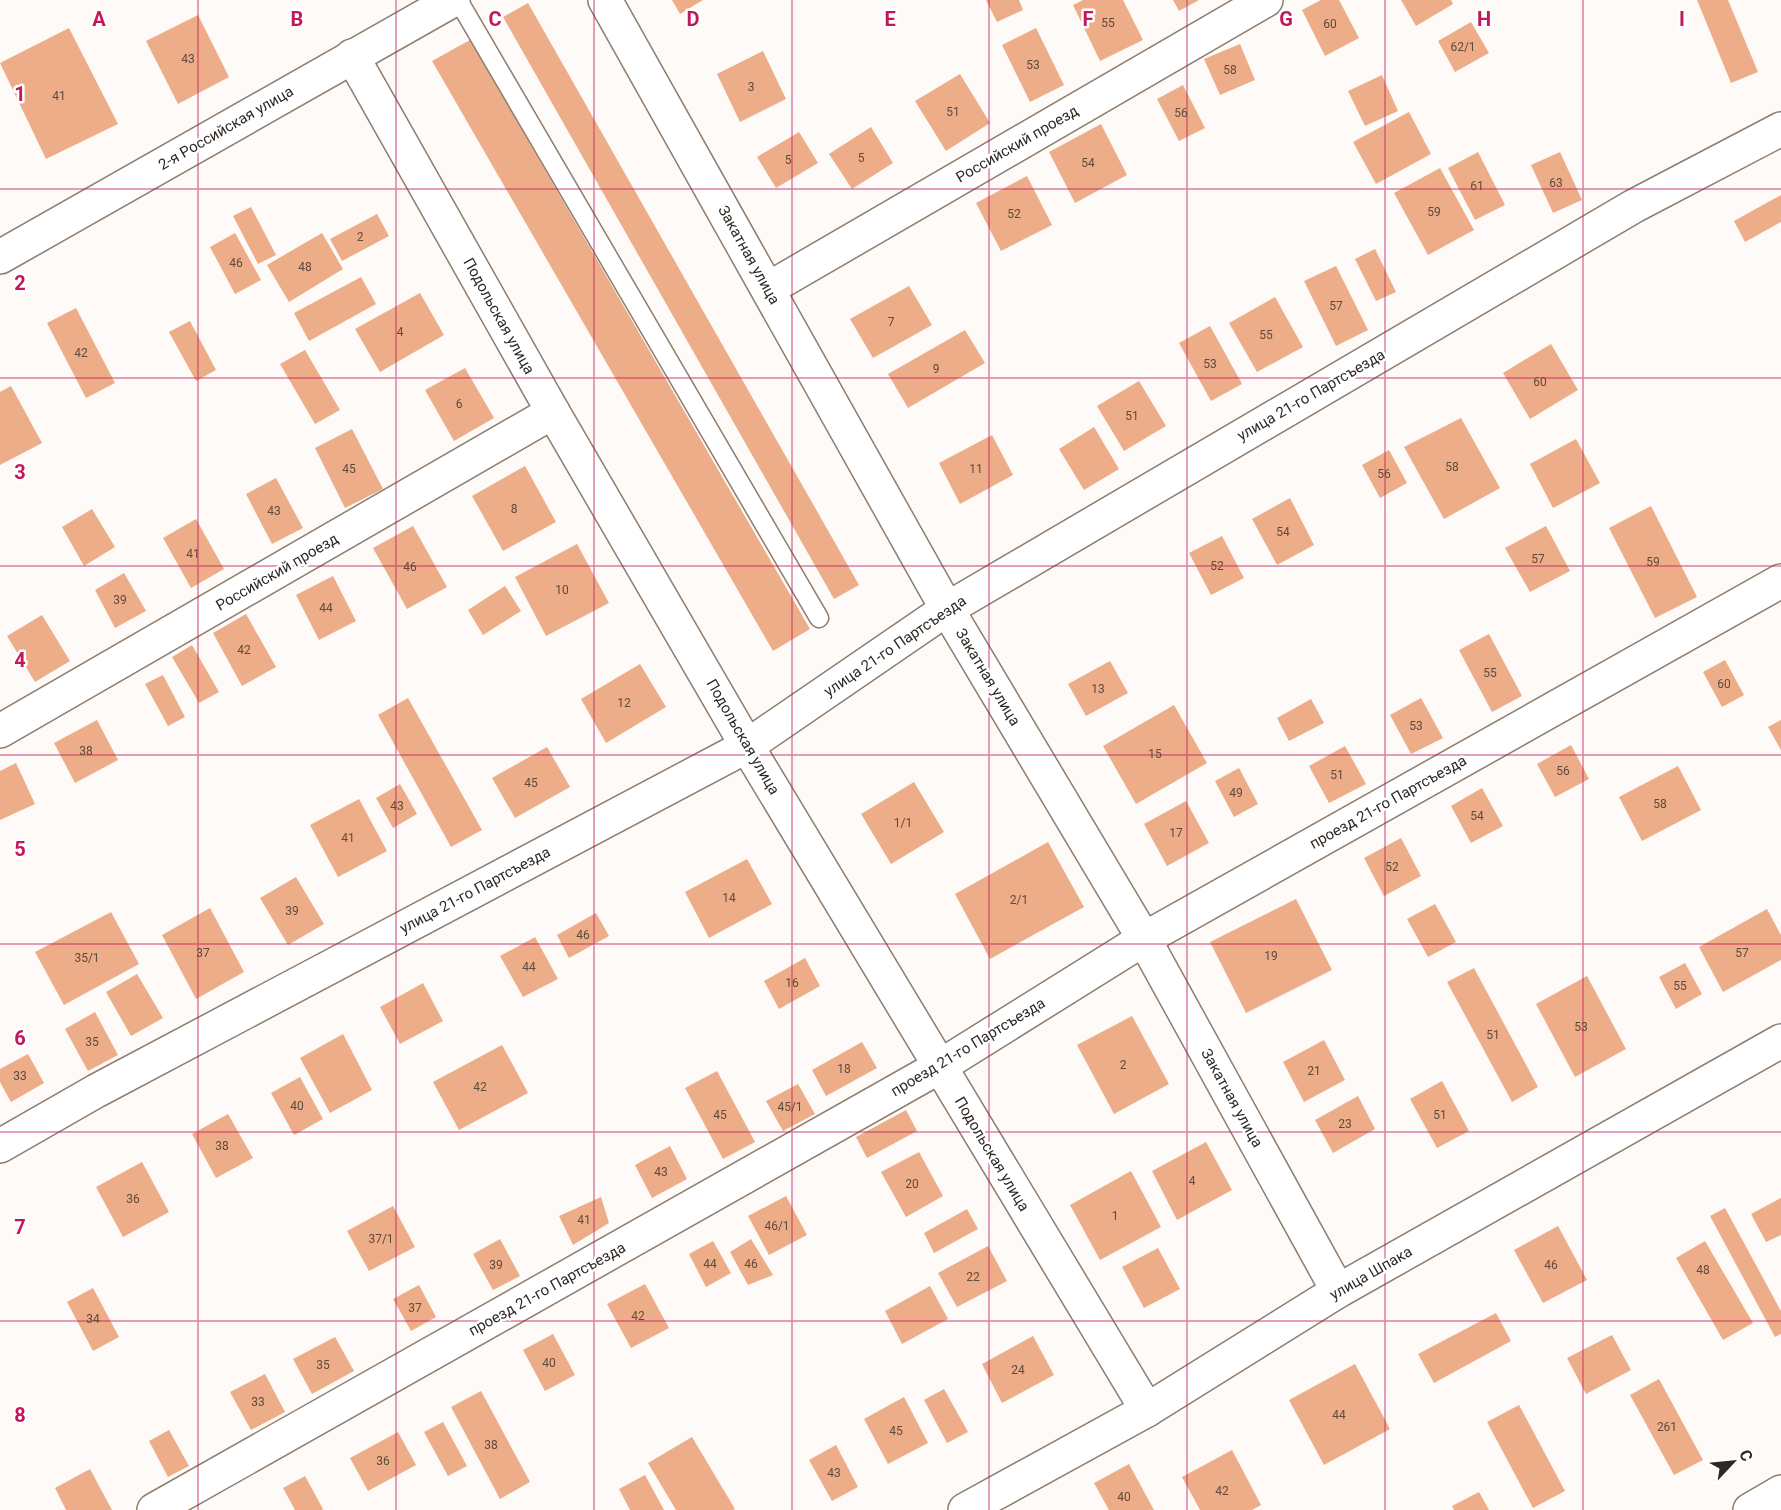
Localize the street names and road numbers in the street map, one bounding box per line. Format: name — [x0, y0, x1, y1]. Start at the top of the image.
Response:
street label: 2-я Российская улица — [155, 82, 297, 174]
street label: Российский проезд — [953, 102, 1081, 186]
street label: Закатная улица — [714, 202, 784, 308]
street label: Подольская улица — [460, 255, 538, 377]
street label: улица 21-го Партсъезда — [1234, 345, 1388, 445]
street label: Российский проезд — [213, 530, 341, 614]
street label: улица 21-го Партсъезда — [820, 592, 970, 700]
street label: Закатная улица — [952, 625, 1024, 729]
street label: Подольская улица — [703, 676, 783, 798]
street label: проезд 21-го Партсъезда — [1306, 751, 1470, 853]
street label: улица 21-го Партсъезда — [397, 843, 553, 937]
street label: проезд 21-го Партсъезда — [888, 994, 1048, 1100]
street label: Закатная улица — [1197, 1045, 1267, 1151]
street label: Подольская улица — [951, 1094, 1033, 1214]
street label: проезд 21-го Партсъезда — [465, 1238, 629, 1340]
street label: улица Шпака — [1327, 1242, 1415, 1304]

